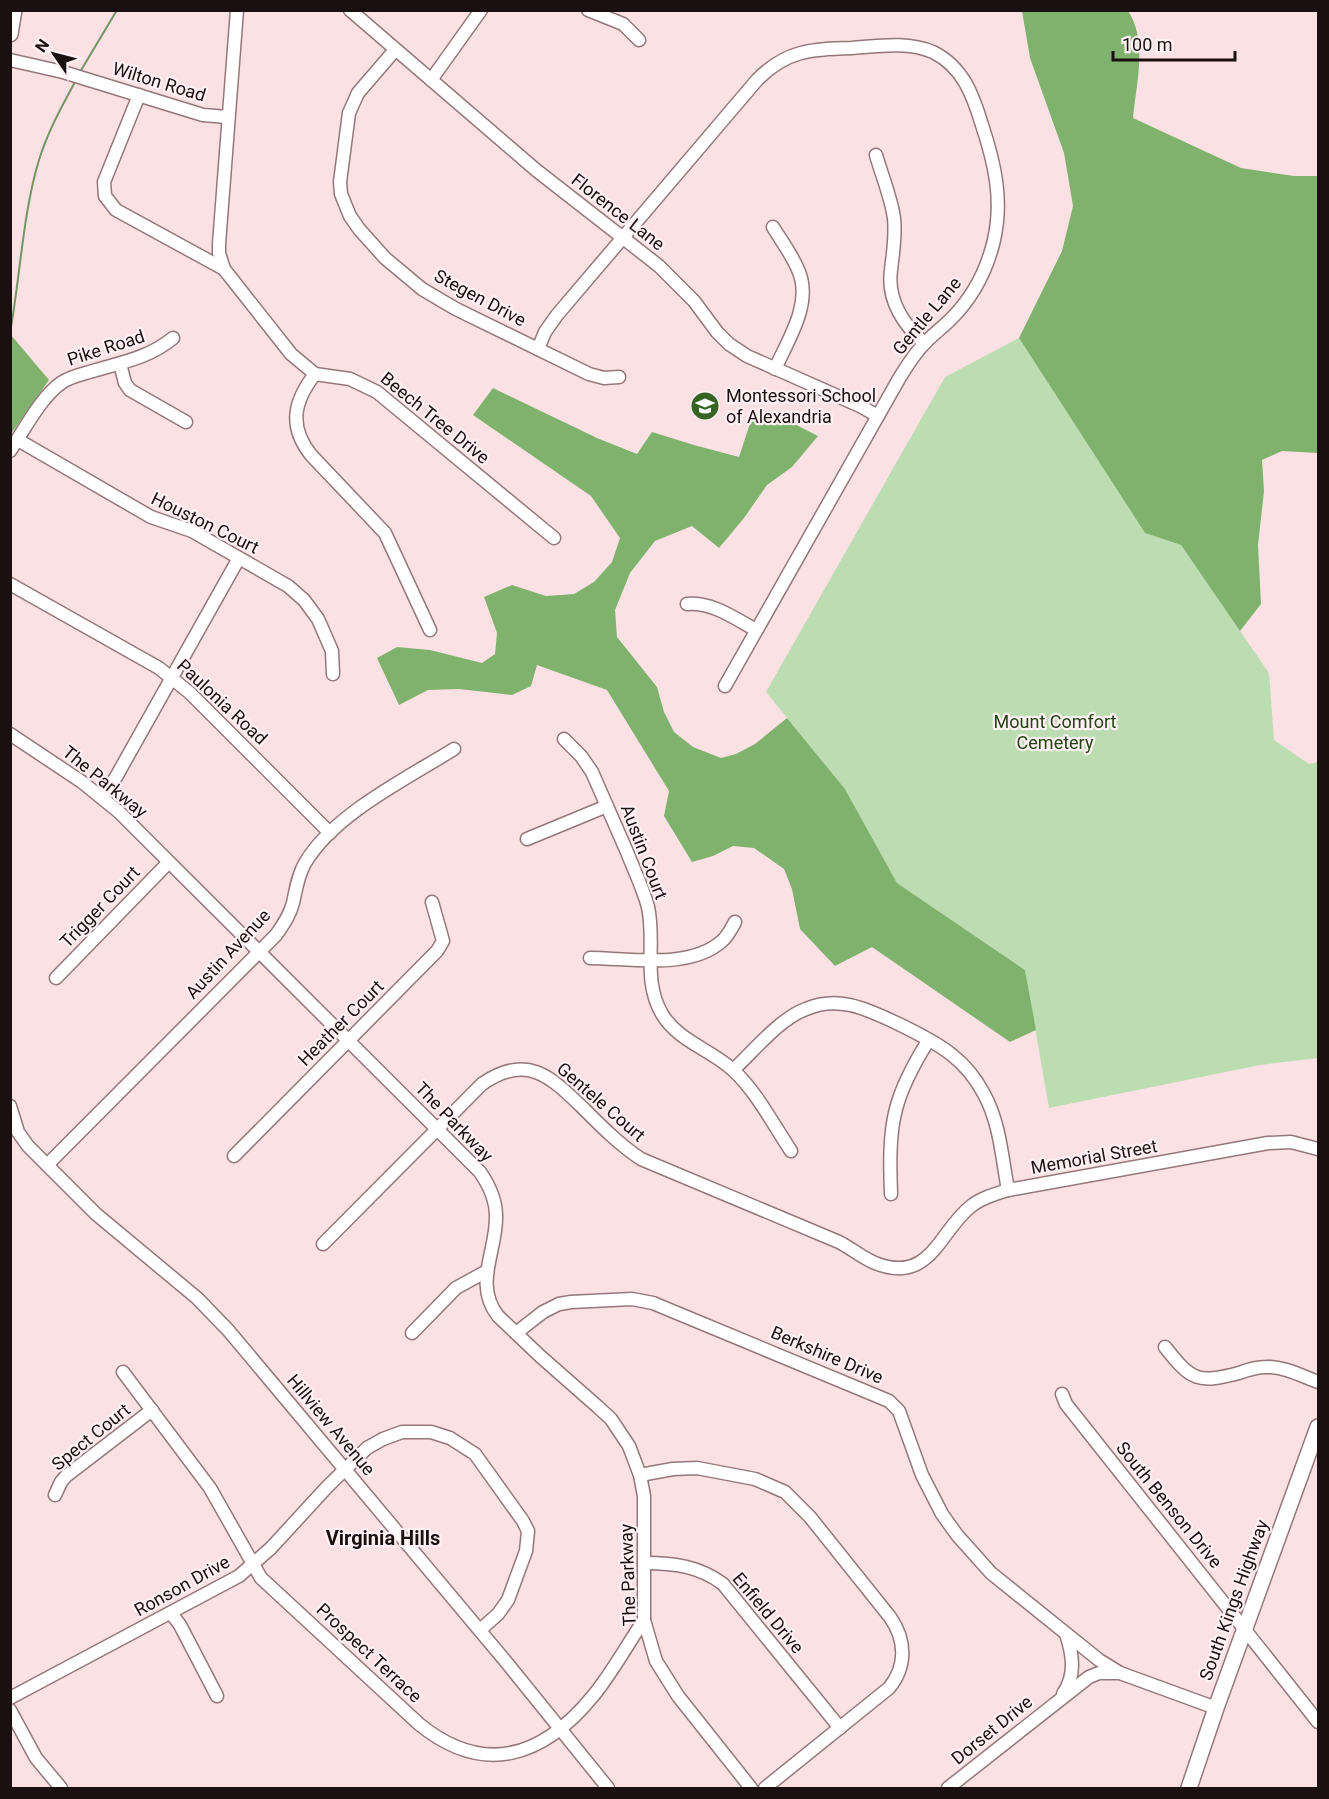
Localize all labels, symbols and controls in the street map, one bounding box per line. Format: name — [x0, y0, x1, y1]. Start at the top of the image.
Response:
north arrow — [24, 24, 84, 84]
scale bar — [1113, 24, 1234, 62]
text: 100 m — [1122, 34, 1173, 55]
text: N — [31, 36, 53, 56]
street label: Wilton Road — [110, 57, 208, 106]
street label: Florence Lane — [568, 169, 669, 254]
street label: Stegen Drive — [431, 265, 530, 330]
street label: Gentle Lane — [888, 273, 965, 359]
street label: Pike Road — [65, 325, 147, 370]
street label: Beech Tree Drive — [377, 367, 494, 468]
place label: Montessori School of Alexandria — [726, 385, 876, 427]
school or university icon: Montessori School of Alexandria — [689, 390, 721, 422]
street label: Houston Court — [148, 487, 263, 558]
street label: Paulonia Road — [173, 655, 272, 749]
park label: Mount Comfort Cemetery — [994, 711, 1117, 753]
street label: The Parkway — [59, 741, 152, 822]
street label: Austin Court — [617, 801, 672, 902]
street label: Trigger Court — [56, 861, 144, 952]
street label: Austin Avenue — [181, 905, 274, 1003]
street label: Heather Court — [293, 975, 388, 1070]
street label: Gentele Court — [553, 1058, 650, 1146]
street label: The Parkway — [411, 1077, 498, 1166]
street label: Memorial Street — [1029, 1135, 1159, 1178]
street label: Berkshire Drive — [768, 1321, 887, 1388]
street label: Hillview Avenue — [283, 1370, 380, 1479]
street label: Spect Court — [47, 1399, 134, 1474]
street label: South Benson Drive — [1112, 1437, 1227, 1572]
street label: South Kings Highway — [1195, 1516, 1273, 1683]
street label: The Parkway — [615, 1523, 640, 1627]
district label: Virginia Hills — [326, 1526, 440, 1550]
street label: Ronson Drive — [130, 1551, 233, 1620]
street label: Enfield Drive — [728, 1568, 808, 1657]
street label: Prospect Terrace — [312, 1599, 426, 1707]
street label: Dorset Drive — [947, 1691, 1036, 1769]

